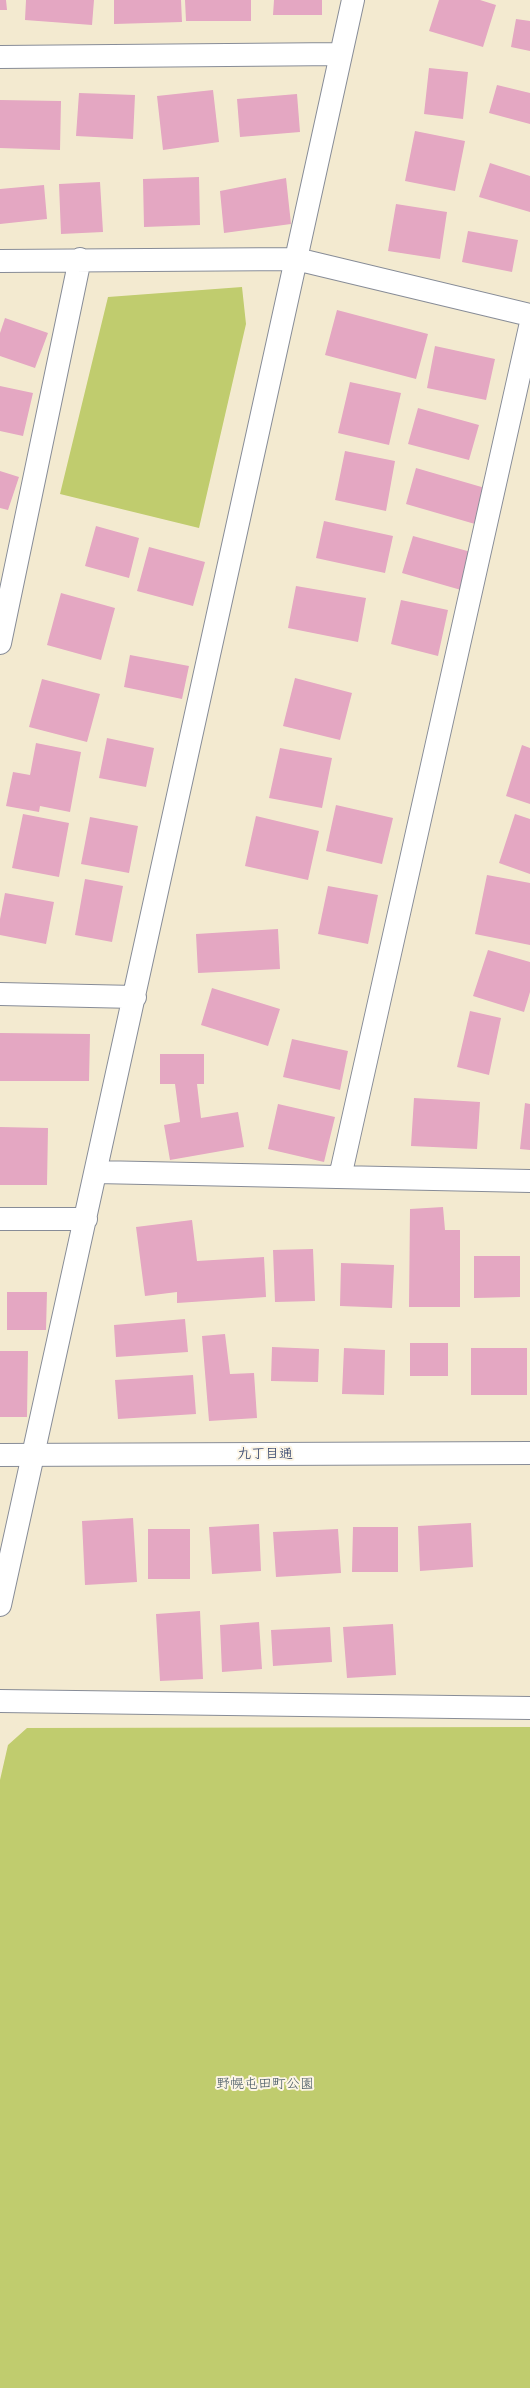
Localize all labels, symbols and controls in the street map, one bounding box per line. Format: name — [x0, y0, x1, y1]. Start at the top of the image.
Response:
street label: 九丁目通 — [237, 1446, 293, 1462]
park label: 野幌屯田町公園 — [216, 2076, 314, 2092]

